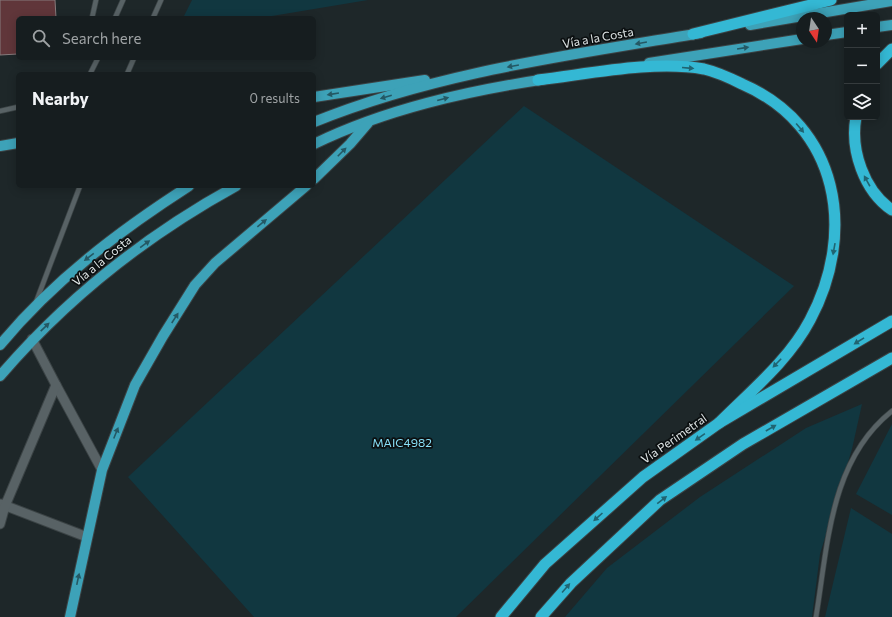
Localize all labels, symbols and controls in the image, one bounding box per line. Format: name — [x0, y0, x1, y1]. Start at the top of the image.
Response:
north arrow — [796, 12, 832, 48]
map controls — [844, 12, 880, 120]
button: + — [844, 12, 880, 48]
search box — [16, 16, 316, 60]
street label: Vía a la Costa — [561, 24, 634, 50]
icon: search — [30, 27, 52, 49]
text: Search here — [62, 29, 141, 47]
one-way arrow — [635, 41, 647, 47]
one-way arrow — [737, 45, 749, 51]
button: − — [844, 48, 880, 84]
one-way arrow — [506, 63, 519, 69]
one-way arrow — [682, 65, 694, 71]
button: layers — [844, 84, 880, 120]
text: Nearby — [32, 88, 89, 109]
text: 0 results — [249, 90, 300, 106]
one-way arrow — [327, 91, 339, 97]
one-way arrow — [380, 94, 392, 100]
one-way arrow — [437, 96, 449, 102]
one-way arrow — [796, 122, 805, 133]
one-way arrow — [337, 147, 347, 157]
one-way arrow — [864, 175, 870, 187]
one-way arrow — [257, 219, 268, 228]
street label: Vía a la Costa — [69, 232, 134, 288]
one-way arrow — [140, 240, 150, 248]
one-way arrow — [830, 243, 836, 255]
one-way arrow — [83, 253, 94, 261]
one-way arrow — [171, 312, 178, 324]
one-way arrow — [40, 322, 50, 332]
one-way arrow — [853, 338, 865, 345]
one-way arrow — [773, 358, 782, 369]
street label: Vía Perimetral — [638, 410, 709, 466]
one-way arrow — [765, 425, 777, 432]
one-way arrow — [114, 427, 120, 439]
one-way arrow — [694, 433, 705, 441]
park label: MAIC4982 — [372, 435, 432, 449]
one-way arrow — [657, 496, 667, 504]
one-way arrow — [593, 512, 602, 521]
one-way arrow — [76, 573, 82, 585]
one-way arrow — [562, 582, 571, 593]

